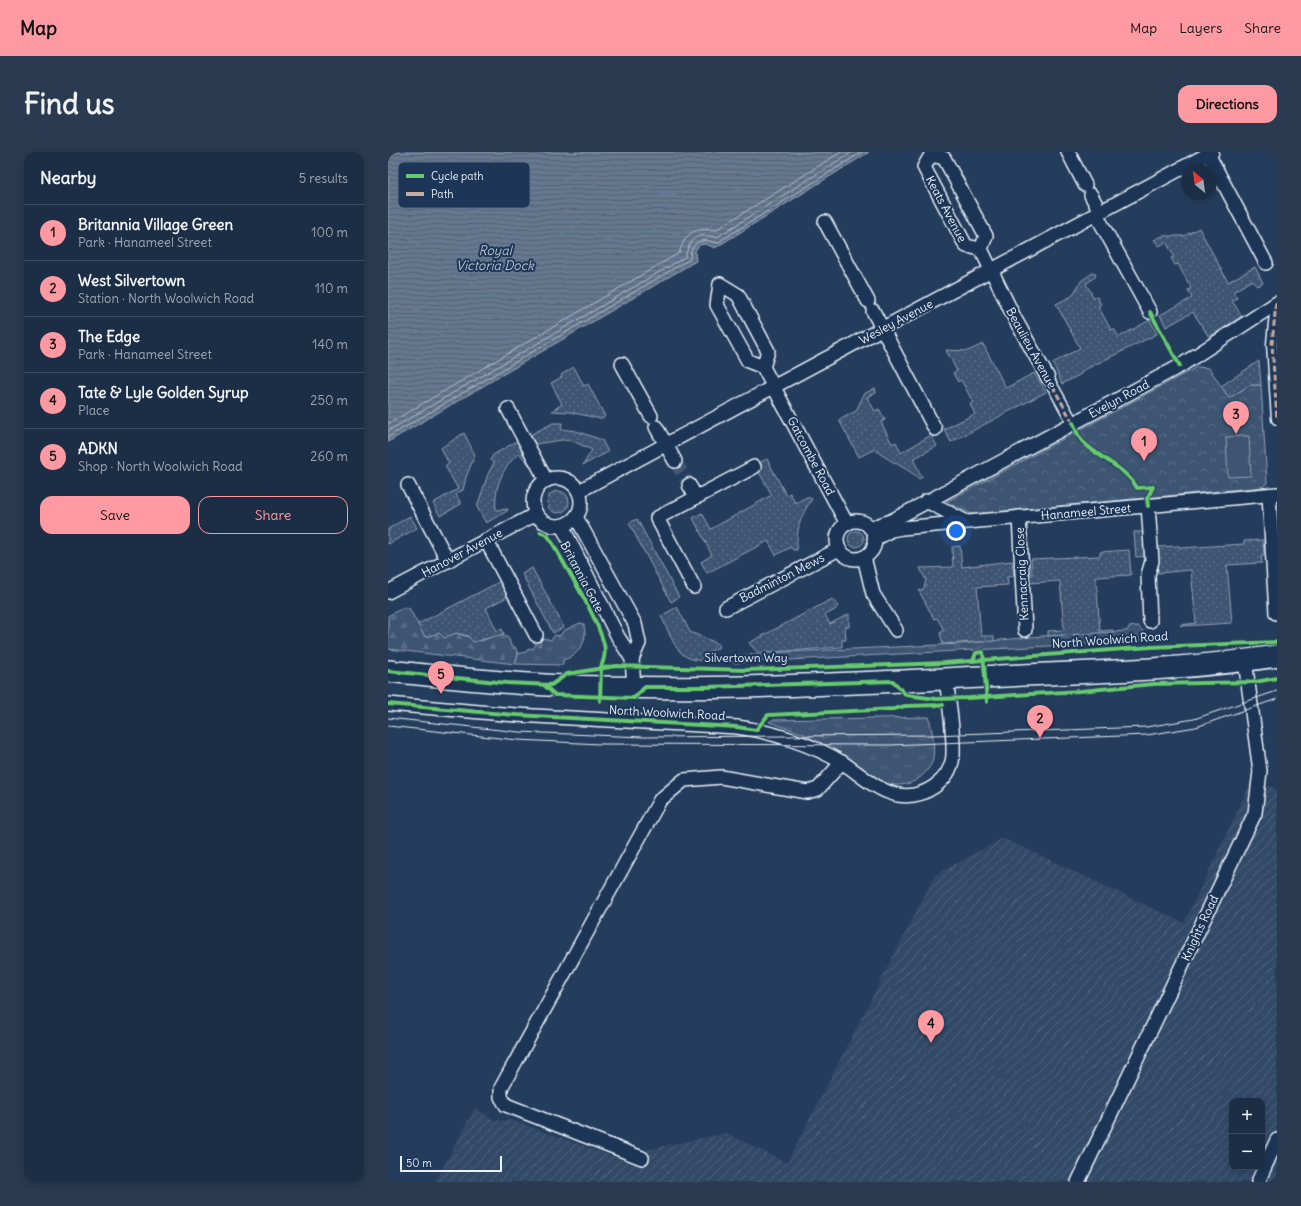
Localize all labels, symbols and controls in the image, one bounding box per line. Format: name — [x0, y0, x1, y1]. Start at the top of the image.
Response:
text: Map — [20, 16, 57, 40]
text: Map — [1130, 19, 1157, 37]
text: Layers — [1179, 19, 1222, 37]
text: Share — [1244, 19, 1281, 37]
button: Directions — [1178, 85, 1277, 123]
text: Find us — [24, 86, 115, 122]
legend — [398, 162, 530, 208]
north arrow — [1181, 164, 1217, 200]
text: Nearby — [40, 167, 96, 189]
text: Cycle path — [431, 169, 484, 183]
text: 5 results — [299, 170, 348, 187]
street label: Keats Avenue — [923, 173, 970, 245]
text: Path — [431, 187, 454, 201]
text: Britannia Village Green — [78, 215, 233, 234]
text: 1 — [50, 224, 56, 241]
text: 100 m — [311, 224, 348, 241]
text: Park · Hanameel Street — [78, 234, 212, 251]
water label: Royal Victoria Dock — [456, 242, 535, 274]
text: West Silvertown — [78, 271, 185, 290]
text: 2 — [49, 280, 57, 297]
text: 110 m — [315, 280, 348, 297]
text: Station · North Woolwich Road — [78, 290, 254, 307]
street label: Wesley Avenue — [856, 296, 935, 347]
street label: Beaulieu Avenue — [1003, 305, 1060, 391]
text: The Edge — [78, 327, 140, 346]
text: 3 — [49, 336, 57, 353]
text: 140 m — [312, 336, 348, 353]
text: Park · Hanameel Street — [78, 346, 212, 363]
street label: Evelyn Road — [1086, 376, 1152, 421]
text: Tate & Lyle Golden Syrup — [78, 383, 249, 402]
text: 4 — [49, 392, 57, 409]
text: 250 m — [310, 392, 348, 409]
pin: 3 — [1223, 401, 1249, 434]
text: Place — [78, 402, 109, 419]
street label: Gatcombe Road — [784, 414, 838, 498]
pin: 1 — [1131, 428, 1157, 461]
text: ADKN — [78, 439, 118, 458]
text: 5 — [49, 448, 57, 465]
text: 260 m — [310, 448, 348, 465]
text: Shop · North Woolwich Road — [78, 458, 243, 475]
button: Save — [40, 496, 190, 534]
button: Share — [198, 496, 348, 534]
street label: Hanameel Street — [1040, 500, 1132, 523]
your location — [946, 521, 966, 541]
street label: Hanover Avenue — [419, 525, 505, 580]
street label: Kennacraig Close — [1012, 527, 1031, 621]
street label: Britannia Gate — [557, 539, 607, 615]
street label: Badminton Mews — [737, 550, 827, 605]
street label: North Woolwich Road — [1051, 628, 1169, 651]
street label: Silvertown Way — [704, 650, 788, 665]
pin: 5 — [428, 661, 454, 694]
street label: North Woolwich Road — [608, 702, 726, 723]
pin: 2 — [1027, 705, 1053, 738]
street label: Knights Road — [1178, 892, 1221, 963]
pin: 4 — [918, 1010, 944, 1043]
map controls — [1229, 1098, 1265, 1170]
button: + — [1229, 1098, 1265, 1134]
button: − — [1229, 1134, 1265, 1170]
scale bar — [400, 1154, 502, 1173]
text: 50 m — [406, 1156, 432, 1170]

